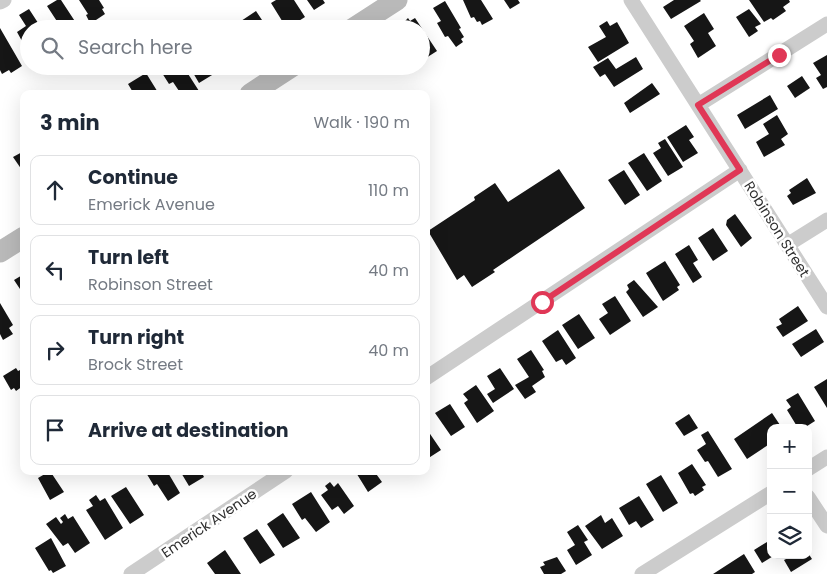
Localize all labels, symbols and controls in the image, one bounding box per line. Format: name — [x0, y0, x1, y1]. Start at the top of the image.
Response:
search box — [20, 20, 430, 75]
icon: search — [38, 34, 66, 62]
text: Search here — [78, 34, 192, 61]
route end — [768, 44, 791, 67]
text: 3 min — [40, 108, 100, 137]
text: Walk · 190 m — [313, 111, 410, 134]
text: Continue — [88, 164, 178, 191]
icon: ahead — [41, 176, 69, 204]
street label: Robinson Street — [740, 177, 814, 281]
text: 110 m — [368, 179, 409, 202]
text: Emerick Avenue — [88, 193, 215, 216]
text: Turn left — [88, 244, 169, 271]
icon: left — [41, 256, 69, 284]
text: 40 m — [368, 259, 409, 282]
text: Robinson Street — [88, 273, 213, 296]
route start — [531, 291, 554, 314]
text: Turn right — [88, 324, 184, 351]
icon: right — [41, 336, 69, 364]
text: 40 m — [368, 339, 409, 362]
text: Brock Street — [88, 353, 183, 376]
icon: arrive — [41, 416, 69, 444]
text: Arrive at destination — [88, 417, 289, 444]
map controls — [767, 424, 812, 559]
button: + — [767, 424, 812, 469]
button: − — [767, 469, 812, 514]
street label: Emerick Avenue — [157, 484, 261, 562]
button: layers — [767, 514, 812, 559]

